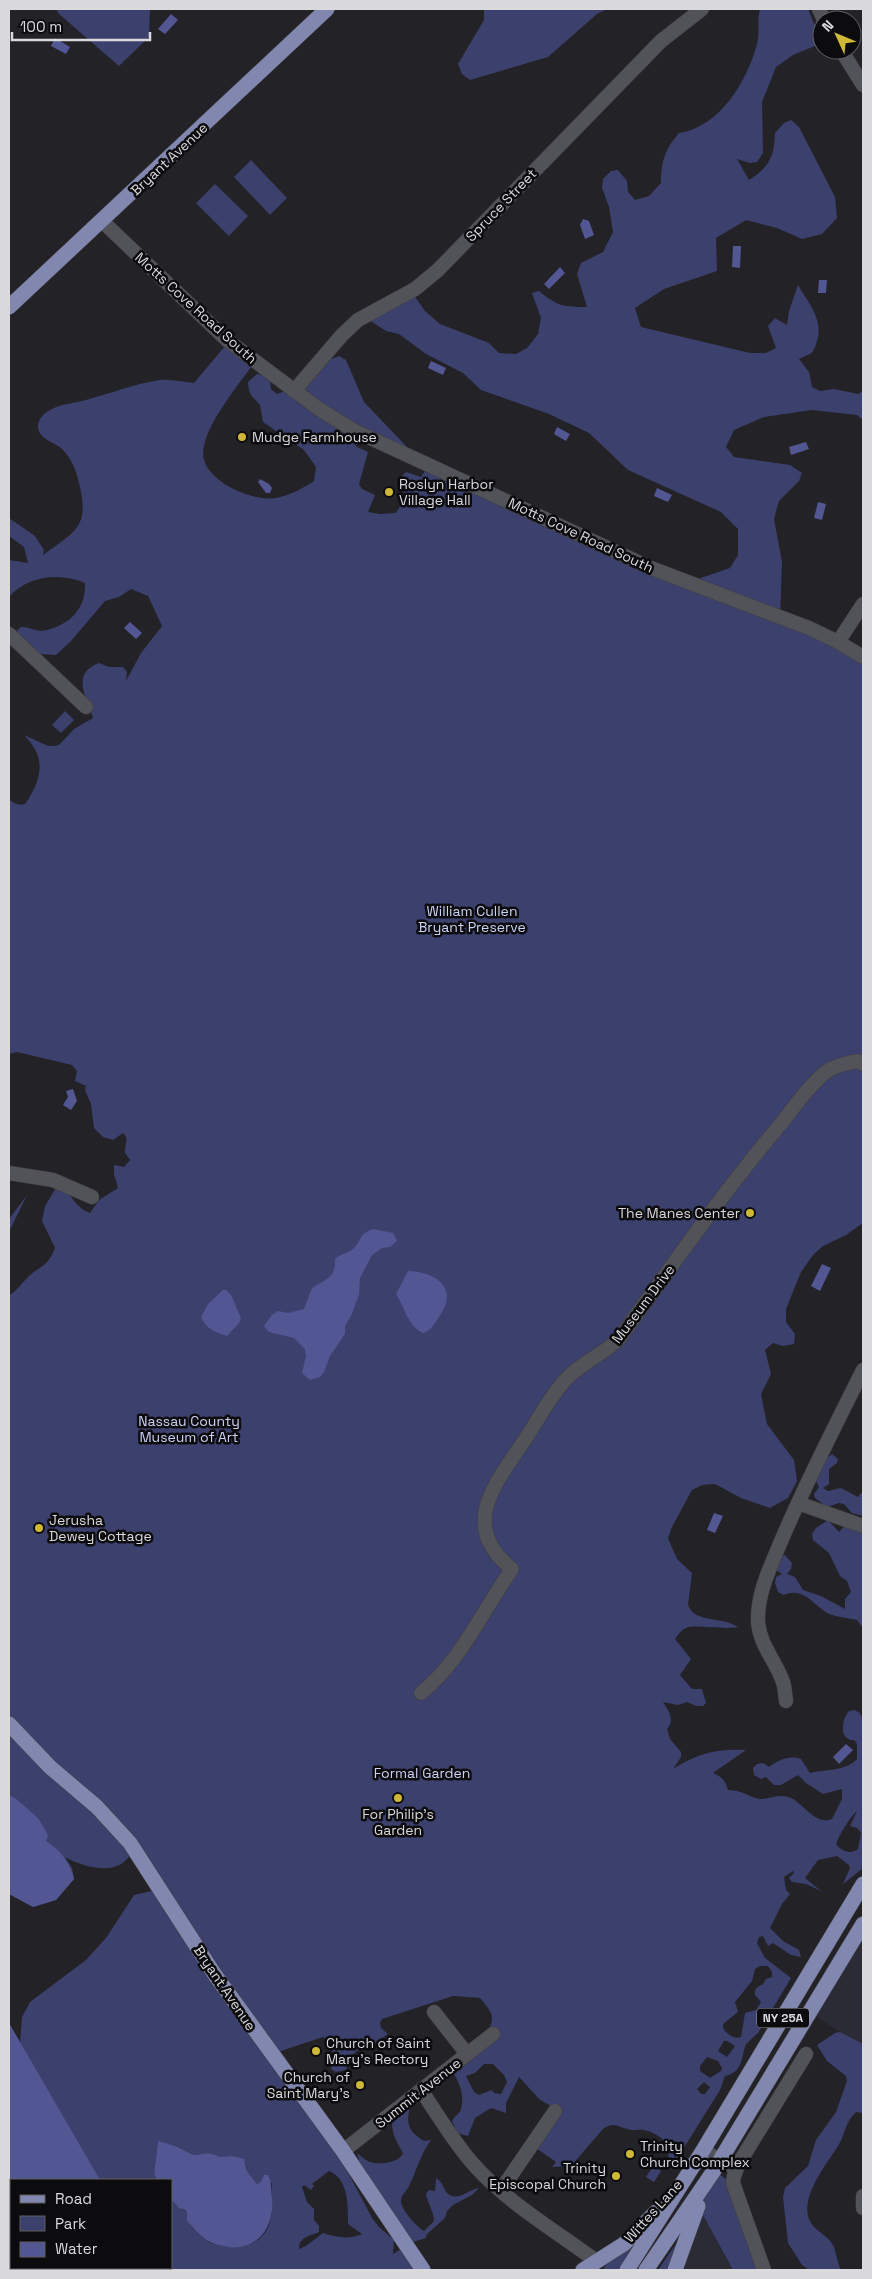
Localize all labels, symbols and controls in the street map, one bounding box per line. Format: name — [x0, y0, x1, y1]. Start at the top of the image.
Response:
scale bar — [12, 10, 150, 42]
north arrow — [812, 10, 862, 60]
text: N — [818, 16, 837, 36]
text: 100 m — [20, 17, 62, 36]
street label: Bryant Avenue — [127, 119, 211, 199]
street label: Spruce Street — [462, 165, 540, 245]
street label: Motts Cove Road South — [131, 248, 261, 368]
place label: Mudge Farmhouse — [252, 428, 377, 446]
marker: Mudge Farmhouse — [236, 431, 248, 443]
place label: Roslyn Harbor Village Hall — [399, 475, 494, 509]
marker: Roslyn Harbor Village Hall — [383, 486, 395, 498]
street label: Motts Cove Road South — [506, 493, 656, 577]
park label: William Cullen Bryant Preserve — [418, 902, 526, 936]
place label: The Manes Center — [618, 1204, 740, 1222]
marker: The Manes Center — [744, 1207, 756, 1219]
street label: Museum Drive — [607, 1261, 679, 1347]
park label: Nassau County Museum of Art — [138, 1412, 240, 1446]
place label: Jerusha Dewey Cottage — [49, 1511, 152, 1545]
marker: Jerusha Dewey Cottage — [33, 1522, 45, 1534]
park label: Formal Garden — [374, 1764, 470, 1782]
marker: For Philip's Garden — [392, 1792, 404, 1804]
place label: For Philip's Garden — [362, 1805, 434, 1839]
street label: Bryant Avenue — [190, 1942, 260, 2034]
road number: NY 25A — [757, 2009, 809, 2028]
place label: Church of Saint Mary's Rectory — [326, 2034, 431, 2068]
marker: Church of Saint Mary's Rectory — [310, 2045, 322, 2057]
street label: Summit Avenue — [371, 2054, 465, 2132]
place label: Church of Saint Mary's — [267, 2068, 350, 2102]
marker: Church of Saint Mary's — [354, 2079, 366, 2091]
place label: Trinity Church Complex — [640, 2137, 750, 2171]
marker: Trinity Church Complex — [624, 2148, 636, 2160]
place label: Trinity Episcopal Church — [489, 2159, 606, 2193]
marker: Trinity Episcopal Church — [610, 2170, 622, 2182]
street label: Wittes Lane — [620, 2176, 686, 2246]
legend — [10, 2179, 172, 2269]
text: Road — [55, 2189, 92, 2208]
text: Park — [55, 2214, 86, 2233]
text: Water — [55, 2239, 98, 2258]

